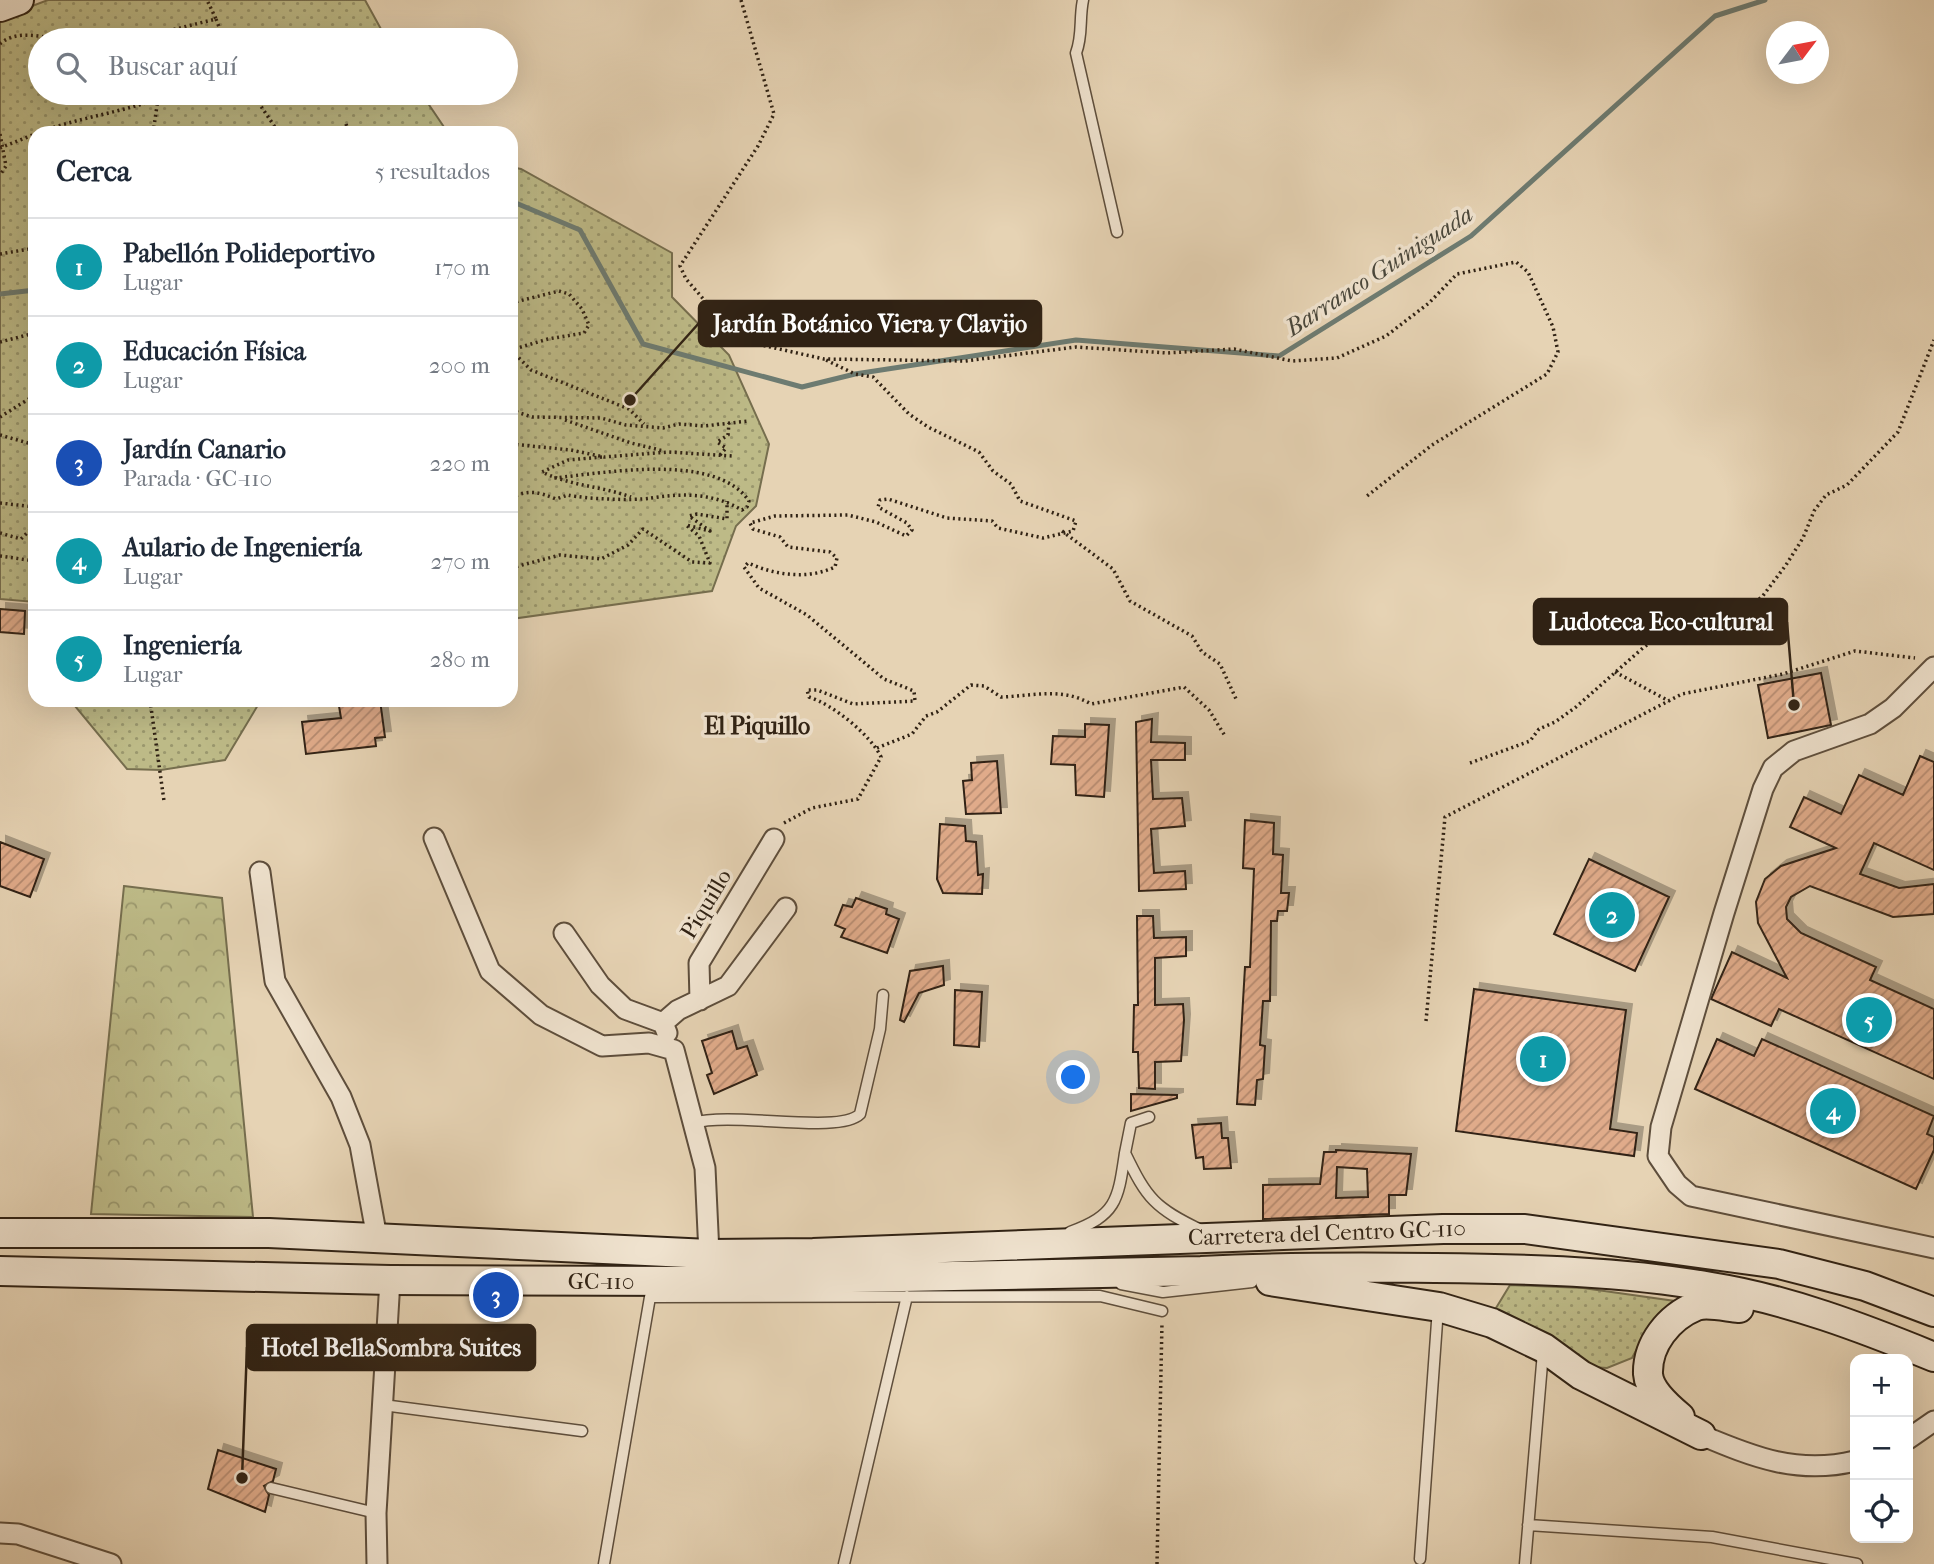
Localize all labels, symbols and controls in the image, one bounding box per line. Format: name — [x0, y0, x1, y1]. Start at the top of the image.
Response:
north arrow — [1766, 21, 1829, 84]
search box — [28, 28, 518, 105]
icon: search — [52, 48, 90, 86]
text: Buscar aquí — [108, 51, 237, 82]
text: Cerca — [56, 154, 131, 189]
text: 5 resultados — [375, 158, 490, 185]
water label: Barranco Guiniguada — [1278, 200, 1478, 343]
text: Pabellón Polideportivo — [123, 238, 375, 269]
text: 1 — [75, 254, 83, 281]
text: 170 m — [434, 254, 490, 281]
text: Lugar — [123, 269, 183, 296]
callout: Jardín Botánico Viera y Clavijo — [699, 301, 1041, 346]
text: Jardín Botánico Viera y Clavijo — [711, 310, 1027, 338]
text: Educación Física — [123, 336, 306, 367]
text: 2 — [73, 352, 85, 379]
text: 200 m — [429, 352, 490, 379]
text: Lugar — [123, 367, 183, 394]
text: Jardín Canario — [123, 434, 286, 465]
text: 3 — [74, 450, 84, 477]
text: 220 m — [430, 450, 490, 477]
text: Parada · GC-110 — [123, 465, 272, 492]
text: Aulario de Ingeniería — [123, 532, 362, 563]
text: 4 — [72, 548, 86, 575]
text: 270 m — [430, 548, 490, 575]
text: Lugar — [123, 563, 183, 590]
callout: Ludoteca Eco-cultural — [1534, 599, 1787, 644]
text: Ludoteca Eco-cultural — [1549, 608, 1774, 636]
text: Ingeniería — [123, 630, 241, 661]
text: 5 — [74, 646, 84, 673]
text: 280 m — [430, 646, 490, 673]
text: Lugar — [123, 661, 183, 688]
district label: El Piquillo — [704, 712, 810, 740]
street label: Piquillo — [675, 864, 737, 944]
pin: 2 — [1589, 889, 1635, 941]
pin: 5 — [1846, 994, 1892, 1046]
pin: 1 — [1520, 1033, 1566, 1085]
your location — [1056, 1060, 1090, 1094]
pin: 4 — [1810, 1085, 1856, 1137]
street label: Carretera del Centro GC-110 — [1188, 1215, 1466, 1251]
street label: GC-110 — [568, 1268, 634, 1295]
pin: 3 — [473, 1269, 519, 1321]
callout: Hotel BellaSombra Suites — [247, 1325, 535, 1370]
text: Hotel BellaSombra Suites — [261, 1334, 521, 1362]
map controls — [1850, 1354, 1913, 1543]
button: + — [1850, 1354, 1913, 1417]
button: − — [1850, 1417, 1913, 1480]
button: locate — [1850, 1480, 1913, 1543]

